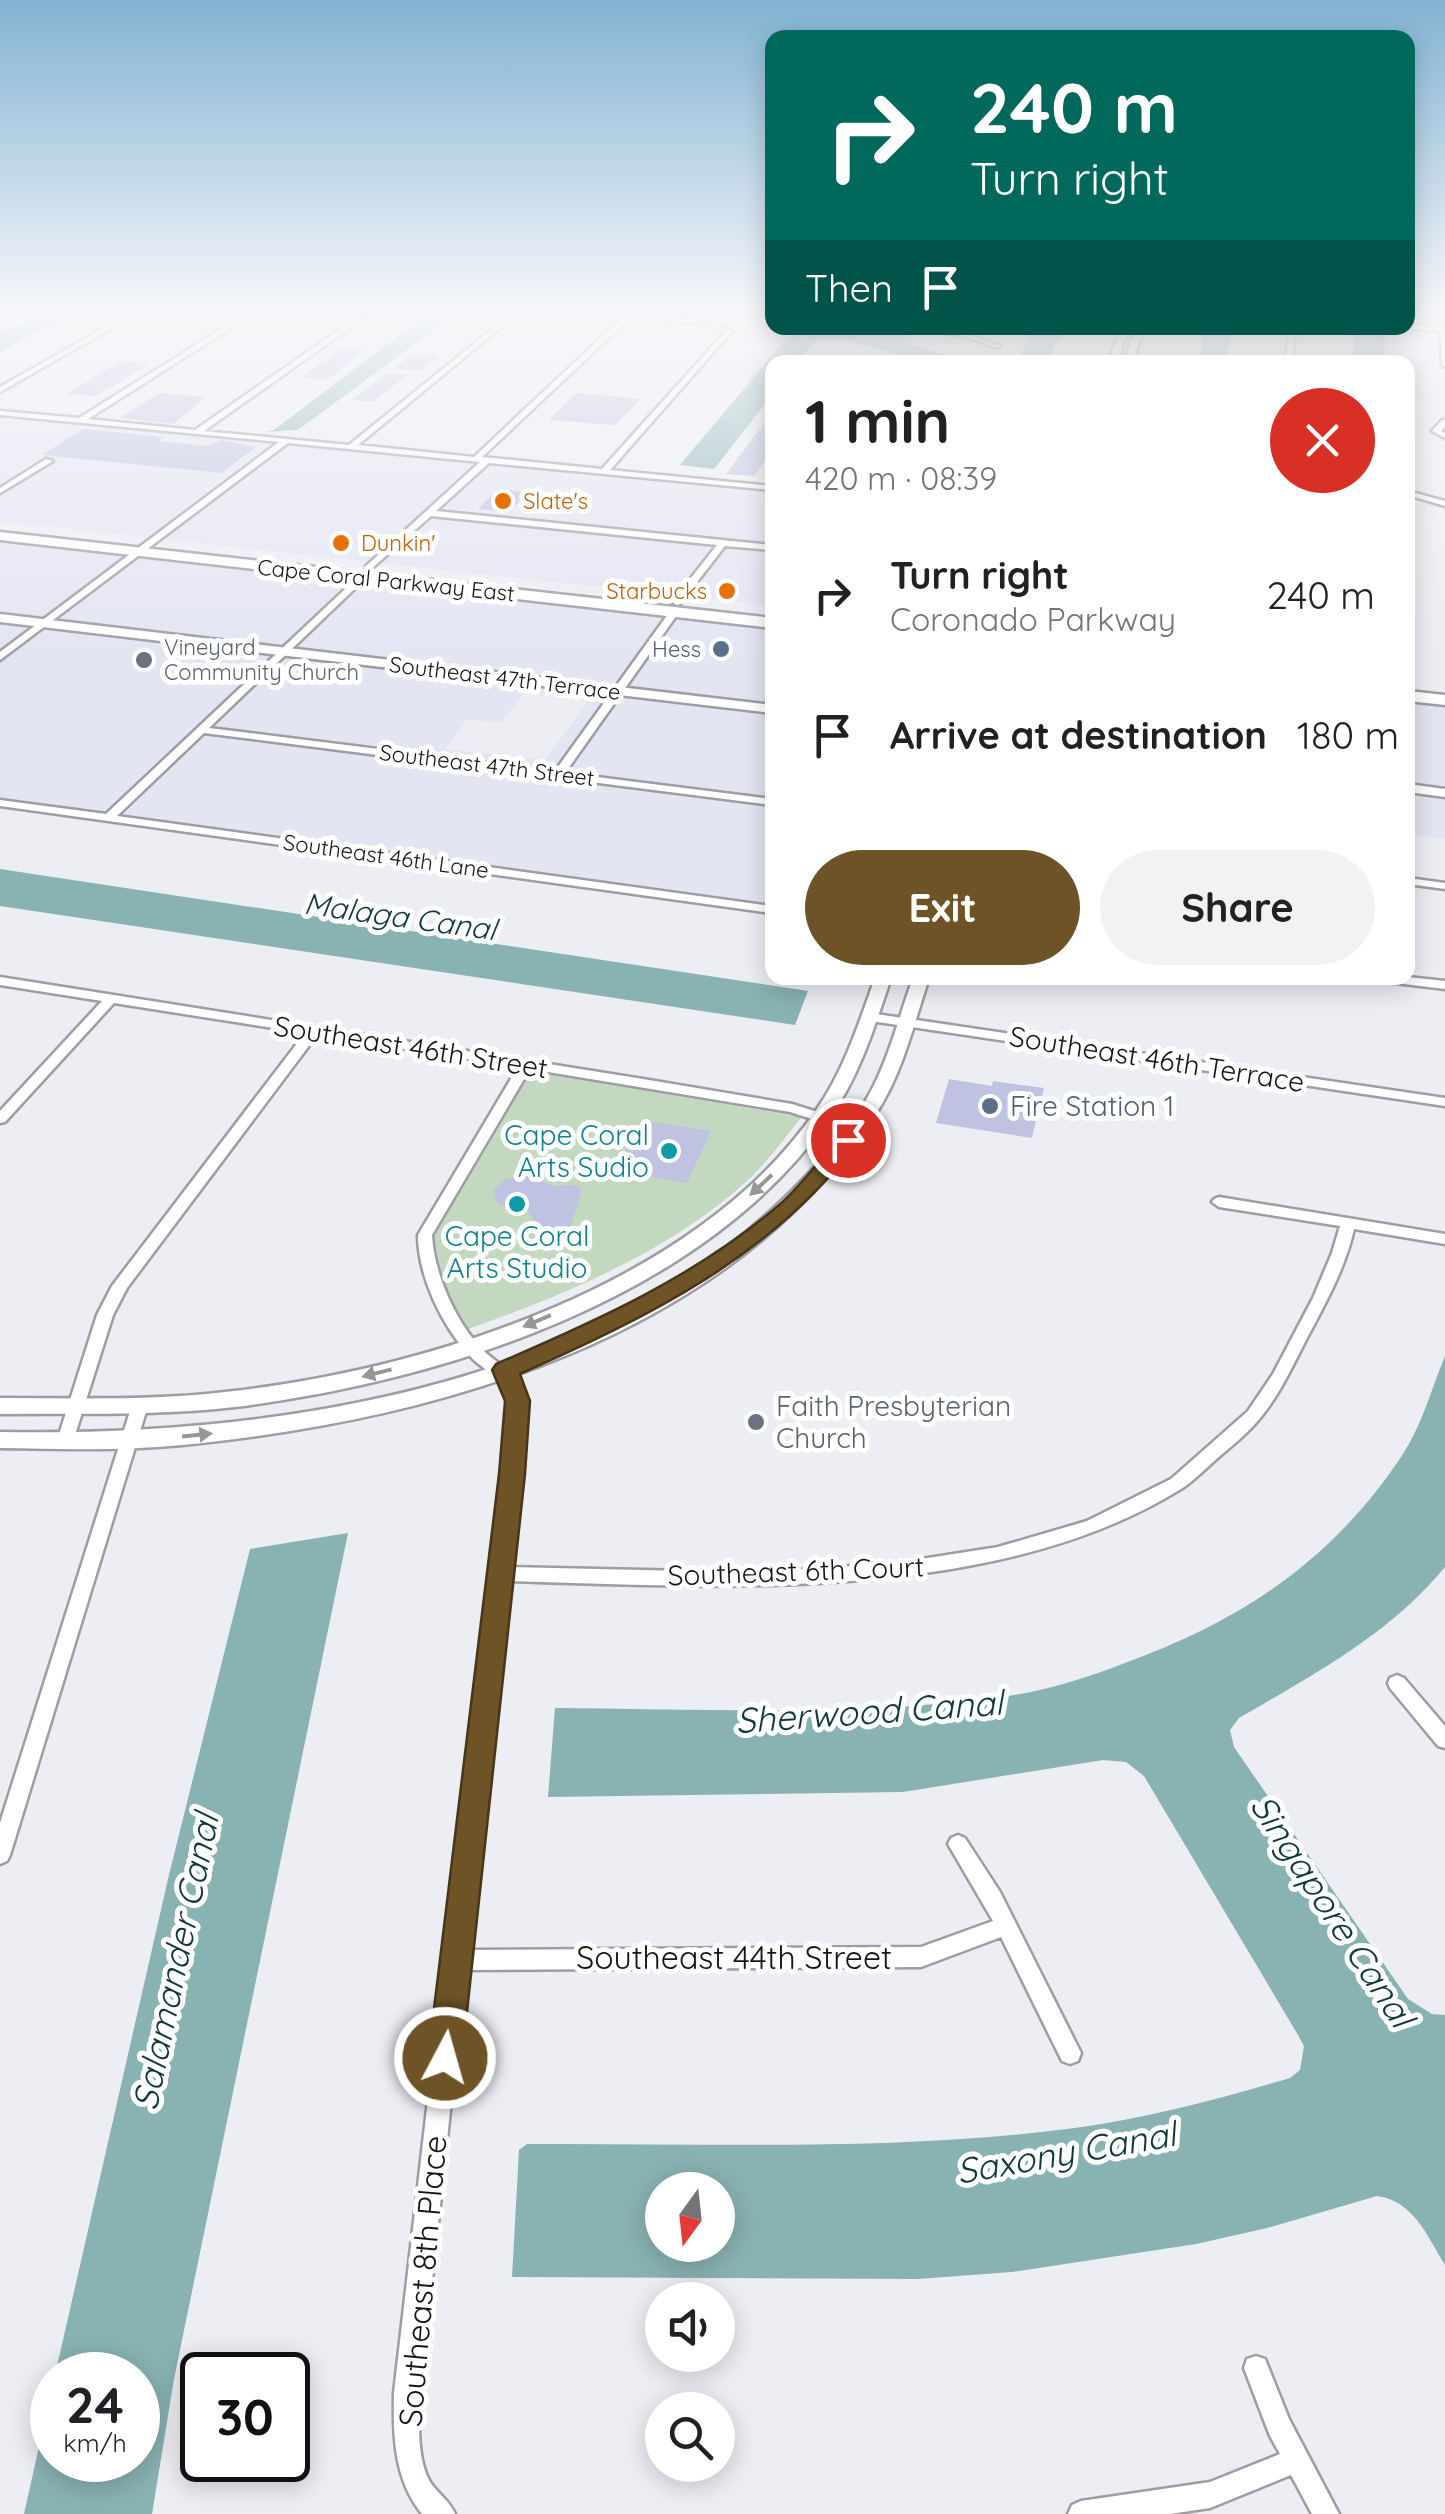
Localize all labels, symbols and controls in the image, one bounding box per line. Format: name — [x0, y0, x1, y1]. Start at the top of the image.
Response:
text: 240 m — [970, 63, 1178, 151]
icon: right — [805, 70, 935, 200]
text: Turn right — [970, 150, 1169, 206]
icon: arrive — [913, 260, 968, 315]
text: Then — [805, 264, 893, 312]
text: 1 min — [805, 383, 950, 458]
button: close — [1270, 388, 1375, 493]
text: 420 m · 08:39 — [805, 458, 997, 498]
place label: Slate's — [523, 487, 588, 515]
marker: Slate's — [492, 490, 514, 512]
place label: Dunkin' — [361, 529, 436, 557]
marker: Dunkin' — [330, 532, 352, 554]
text: Turn right — [890, 551, 1069, 599]
street label: Cape Coral Parkway East — [256, 553, 516, 607]
icon: right — [805, 568, 860, 623]
text: 240 m — [1267, 571, 1375, 619]
place label: Starbucks — [606, 577, 707, 605]
marker: Starbucks — [716, 580, 738, 602]
text: Coronado Parkway — [890, 599, 1176, 639]
place label: Vineyard Community Church — [164, 633, 359, 686]
place label: Hess — [652, 635, 701, 663]
marker: Hess — [710, 638, 732, 660]
marker: Vineyard Community Church — [133, 649, 155, 671]
street label: Southeast 47th Terrace — [388, 650, 622, 706]
icon: arrive — [805, 708, 860, 763]
text: Arrive at destination — [890, 711, 1267, 759]
text: 180 m — [1297, 711, 1399, 759]
street label: Southeast 47th Street — [378, 738, 596, 792]
street label: Southeast 46th Lane — [281, 828, 491, 884]
button: Exit — [805, 850, 1080, 965]
button: Share — [1100, 850, 1375, 965]
water label: Malaga Canal — [302, 884, 502, 949]
street label: Southeast 46th Street — [272, 1008, 550, 1085]
street label: Southeast 46th Terrace — [1007, 1018, 1307, 1099]
place label: Fire Station 1 — [1010, 1088, 1174, 1123]
marker: Fire Station 1 — [979, 1095, 1001, 1117]
pin — [806, 1098, 891, 1183]
icon: arrive — [821, 1113, 876, 1168]
place label: Cape Coral Arts Sudio — [504, 1117, 649, 1184]
marker: Cape Coral Arts Sudio — [658, 1140, 680, 1162]
one-way arrow — [749, 1173, 773, 1196]
marker: Cape Coral Arts Studio — [506, 1193, 528, 1215]
place label: Cape Coral Arts Studio — [445, 1218, 589, 1285]
one-way arrow — [522, 1314, 552, 1330]
one-way arrow — [361, 1366, 392, 1381]
place label: Faith Presbyterian Church — [776, 1388, 1011, 1455]
marker: Faith Presbyterian Church — [745, 1411, 767, 1433]
one-way arrow — [182, 1427, 214, 1443]
street label: Southeast 6th Court — [667, 1549, 925, 1592]
water label: Sherwood Canal — [734, 1679, 1008, 1742]
water label: Singapore Canal — [1241, 1786, 1426, 2038]
water label: Salamander Canal — [122, 1806, 229, 2114]
street label: Southeast 44th Street — [576, 1937, 892, 1977]
position arrow — [393, 2006, 497, 2110]
water label: Saxony Canal — [953, 2110, 1183, 2193]
street label: Southeast 8th Place — [389, 2134, 455, 2428]
north arrow — [645, 2172, 735, 2262]
map controls — [645, 2172, 735, 2482]
button: sound — [645, 2282, 735, 2372]
speed limit sign: 30 — [180, 2352, 310, 2482]
text: 24 — [66, 2373, 124, 2436]
button: search — [645, 2392, 735, 2482]
text: km/h — [63, 2427, 127, 2458]

